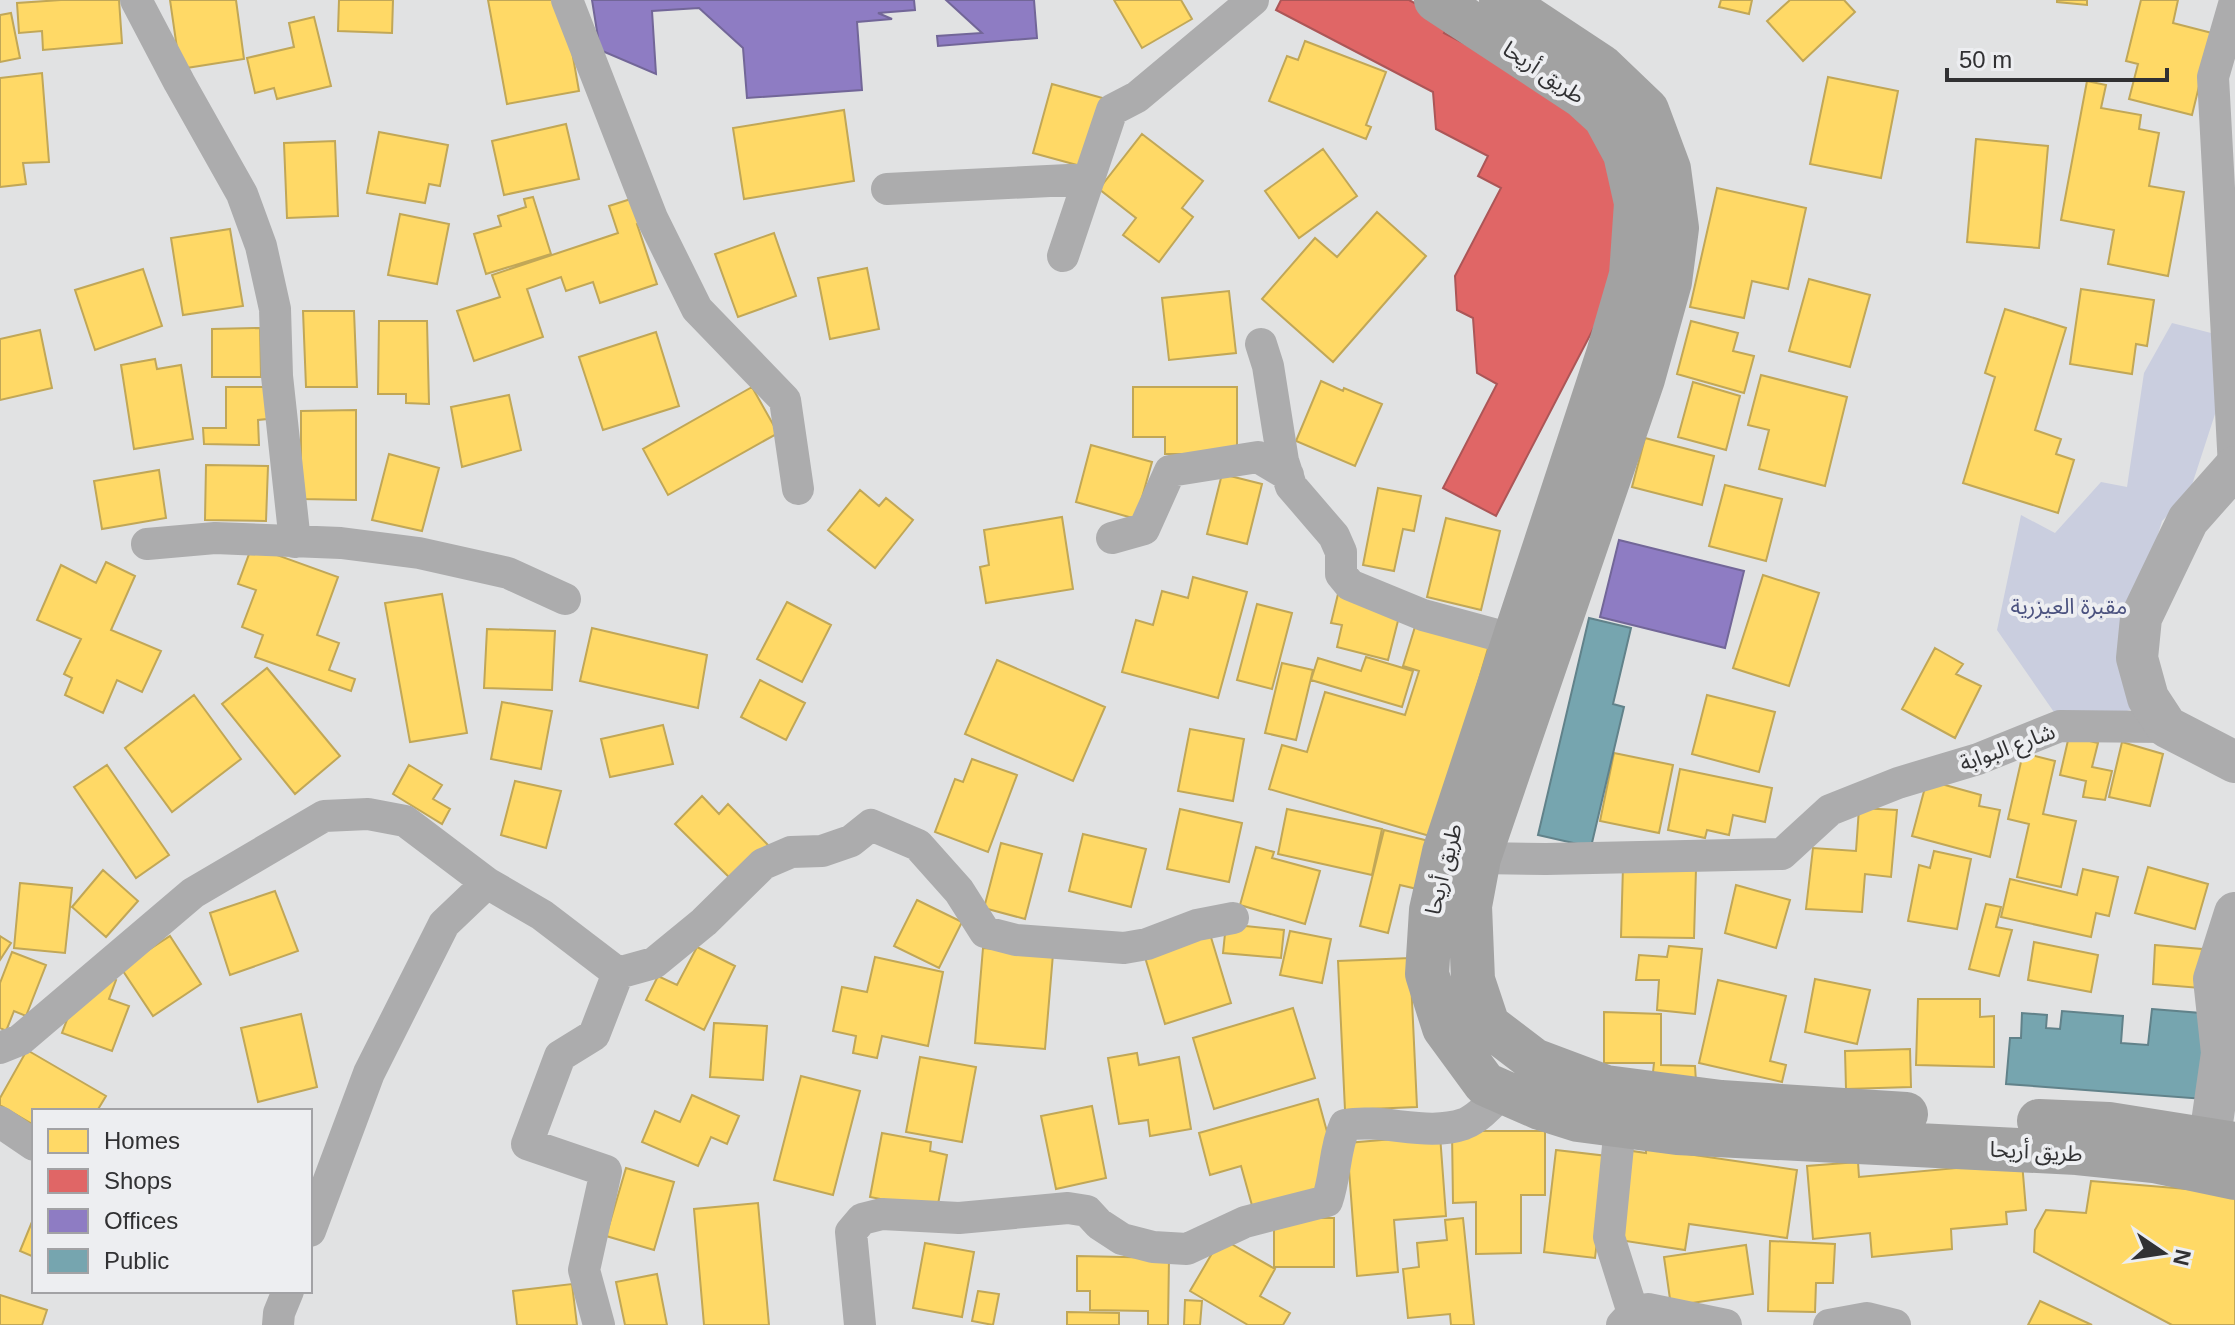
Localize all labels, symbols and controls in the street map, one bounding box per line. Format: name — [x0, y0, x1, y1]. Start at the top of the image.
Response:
scale bar — [1947, 32, 2167, 82]
street label: طريق أريحا — [1498, 35, 1590, 110]
text: 50 m — [1959, 46, 2012, 73]
park label: مقبرة العيزرية — [2011, 594, 2127, 620]
street label: شارع البوابة — [1956, 719, 2060, 780]
street label: طريق أريحا — [1419, 821, 1468, 918]
legend — [32, 1109, 312, 1293]
text: Homes — [104, 1127, 180, 1154]
street label: طريق أريحا — [1989, 1136, 2083, 1167]
text: Shops — [104, 1167, 172, 1194]
text: Offices — [104, 1207, 178, 1234]
north arrow — [2123, 1213, 2203, 1293]
text: Public — [104, 1247, 169, 1274]
text: N — [2168, 1247, 2196, 1268]

